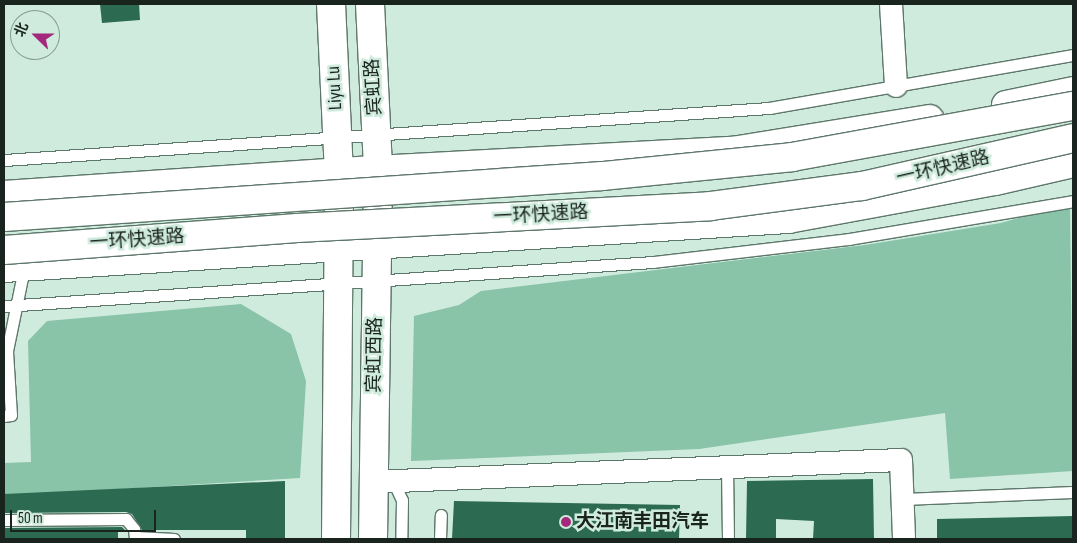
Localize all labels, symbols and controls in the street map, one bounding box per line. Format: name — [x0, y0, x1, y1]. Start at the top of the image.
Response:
north arrow — [10, 10, 60, 60]
text: 北 — [11, 20, 32, 39]
street label: 宾虹路 — [361, 58, 387, 116]
street label: Liyu Lu — [322, 66, 348, 110]
street label: 一环快速路 — [894, 146, 992, 190]
street label: 一环快速路 — [493, 201, 589, 229]
street label: 一环快速路 — [89, 225, 185, 255]
street label: 宾虹西路 — [363, 317, 387, 393]
scale bar — [12, 500, 159, 532]
text: 50 m — [18, 509, 43, 528]
place label: 大江南丰田汽车 — [576, 511, 709, 533]
marker: 大江南丰田汽车 — [560, 516, 572, 528]

